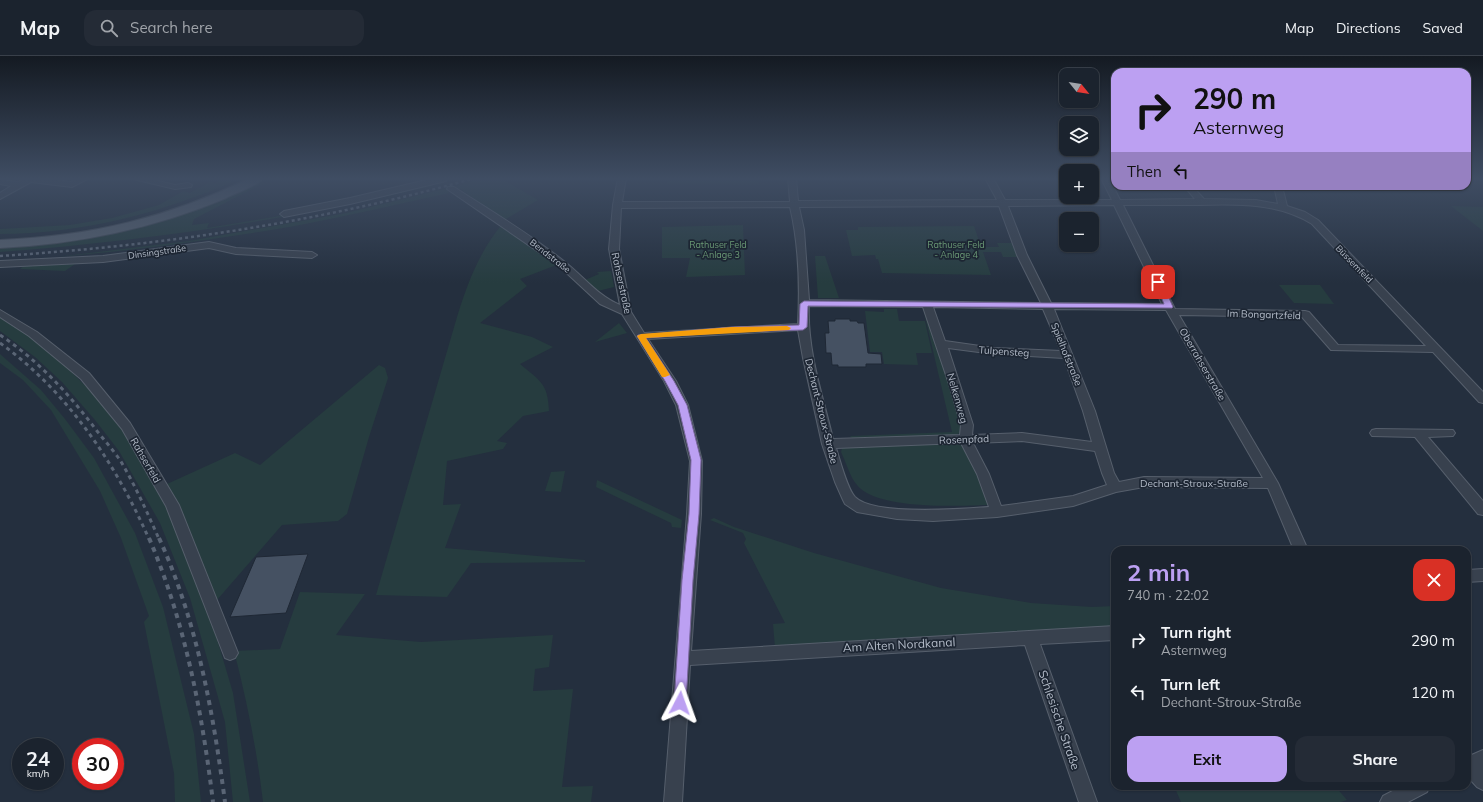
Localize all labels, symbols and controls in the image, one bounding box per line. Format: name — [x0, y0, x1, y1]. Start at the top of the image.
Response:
search box — [84, 10, 364, 46]
text: Map — [20, 16, 60, 40]
icon: search — [98, 17, 120, 39]
text: Search here — [130, 18, 213, 37]
text: Map — [1285, 19, 1314, 37]
text: Directions — [1336, 19, 1401, 37]
text: Saved — [1423, 19, 1463, 37]
north arrow — [1059, 68, 1099, 108]
map controls — [1059, 68, 1099, 252]
text: 290 m — [1193, 81, 1276, 116]
icon: right — [1127, 84, 1179, 136]
button: layers — [1059, 116, 1099, 156]
text: Asternweg — [1193, 116, 1284, 139]
icon: left — [1170, 160, 1192, 182]
text: Then — [1127, 162, 1162, 181]
button: + — [1059, 164, 1099, 204]
button: − — [1059, 212, 1099, 252]
street label: Bendstraße — [528, 236, 573, 275]
park label: Rathuser Feld - Anlage 3 — [689, 239, 747, 260]
park label: Rathuser Feld - Anlage 4 — [927, 239, 985, 260]
street label: Dinsingstraße — [127, 242, 187, 261]
street label: Büssemfeld — [1334, 242, 1375, 285]
street label: Rahserstraße — [609, 251, 634, 315]
pin — [1141, 265, 1175, 299]
icon: arrive — [1147, 271, 1169, 293]
street label: Im Bongartzfeld — [1227, 307, 1301, 322]
street label: Spielhofstraße — [1048, 321, 1085, 388]
street label: Oberrahserstraße — [1176, 325, 1229, 403]
street label: Tulpensteg — [978, 343, 1030, 360]
street label: Dechant-Stroux-Straße — [802, 357, 841, 465]
street label: Nelkenweg — [944, 372, 971, 425]
street label: Rosenpfad — [939, 432, 989, 447]
street label: Rahserfeld — [127, 435, 164, 485]
street label: Dechant-Stroux-Straße — [1140, 477, 1248, 490]
text: 2 min — [1127, 557, 1190, 587]
button: close — [1413, 559, 1455, 601]
text: 740 m · 22:02 — [1127, 587, 1209, 603]
text: Turn right — [1161, 623, 1231, 642]
icon: right — [1127, 629, 1149, 651]
text: 290 m — [1411, 631, 1455, 650]
street label: Am Alten Nordkanal — [842, 634, 956, 655]
text: Asternweg — [1161, 642, 1227, 658]
street label: Schlesische Straße — [1035, 668, 1084, 772]
text: Turn left — [1161, 675, 1220, 694]
icon: left — [1127, 681, 1149, 703]
position arrow — [659, 682, 701, 724]
text: 120 m — [1411, 683, 1455, 702]
text: Dechant-Stroux-Straße — [1161, 694, 1301, 710]
button: Exit — [1127, 736, 1287, 782]
button: Share — [1295, 736, 1455, 782]
speed limit sign: 30 — [72, 738, 124, 790]
text: 24 — [26, 746, 50, 771]
text: km/h — [27, 767, 49, 780]

